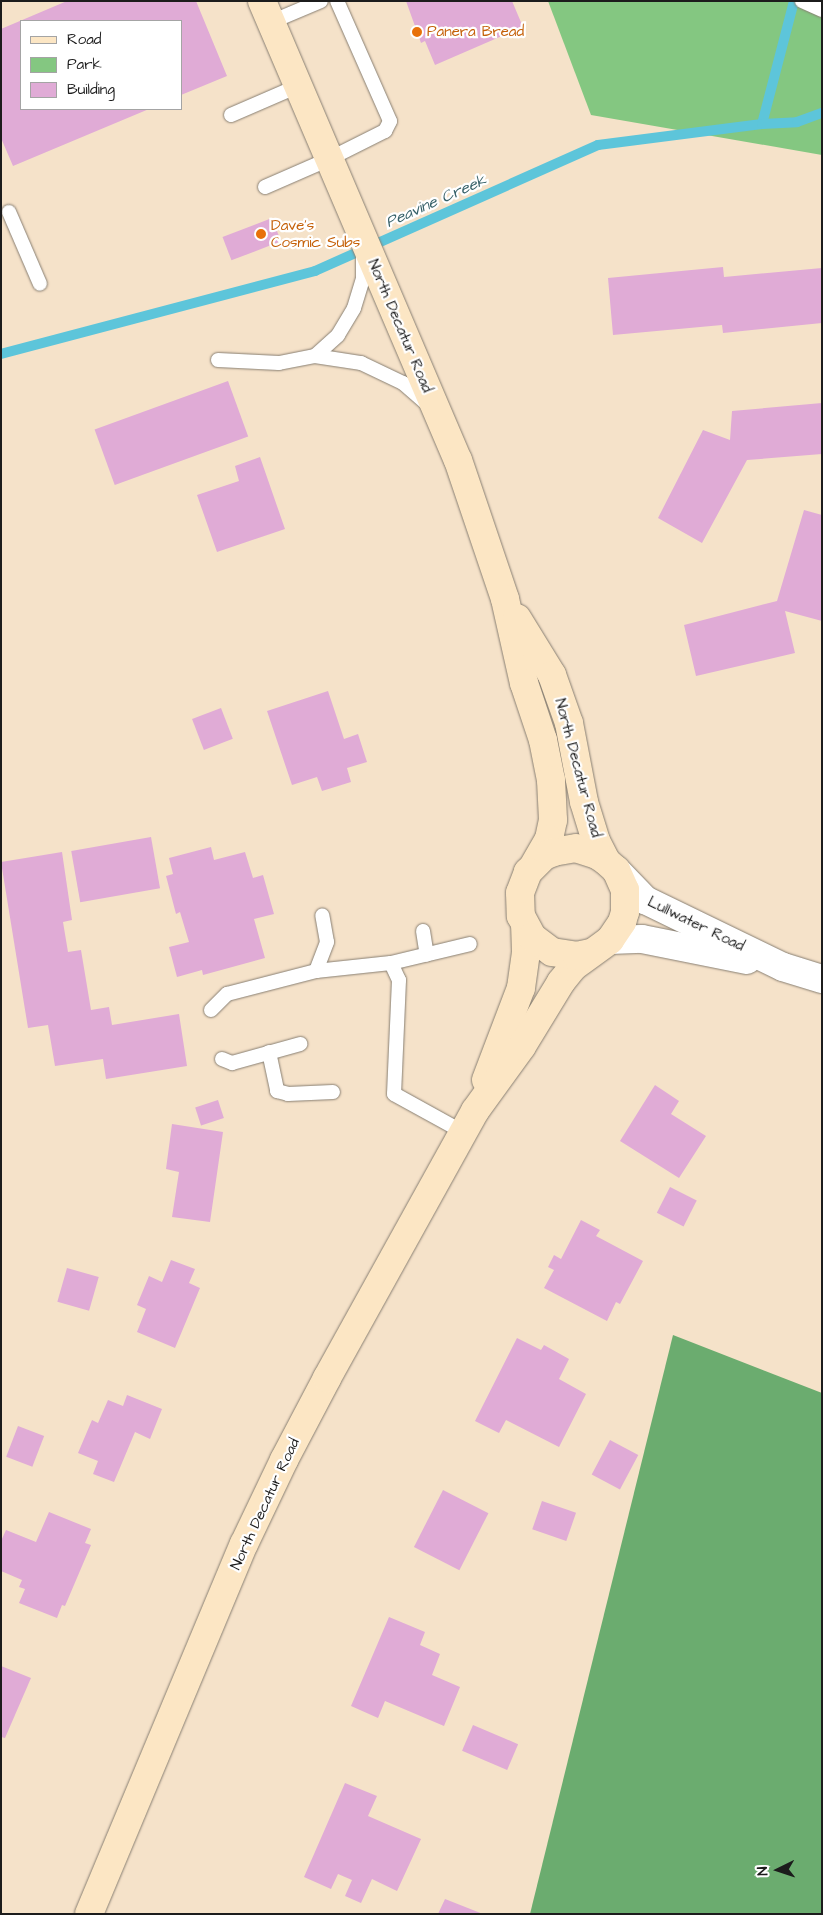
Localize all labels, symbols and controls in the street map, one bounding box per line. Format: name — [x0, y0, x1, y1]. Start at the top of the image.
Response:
legend — [20, 20, 182, 110]
place label: Panera Bread — [427, 23, 524, 41]
marker: Panera Bread — [411, 26, 423, 38]
text: Road — [67, 29, 101, 50]
text: Park — [67, 54, 102, 75]
text: Building — [67, 79, 115, 100]
water label: Peavine Creek — [383, 170, 489, 232]
place label: Dave's Cosmic Subs — [271, 216, 360, 251]
marker: Dave's Cosmic Subs — [255, 228, 267, 240]
street label: North Decatur Road — [364, 257, 436, 395]
street label: North Decatur Road — [551, 697, 605, 839]
street label: Lullwater Road — [645, 893, 747, 955]
street label: North Decatur Road — [227, 1435, 303, 1573]
north arrow — [753, 1845, 803, 1895]
text: N — [753, 1866, 773, 1876]

